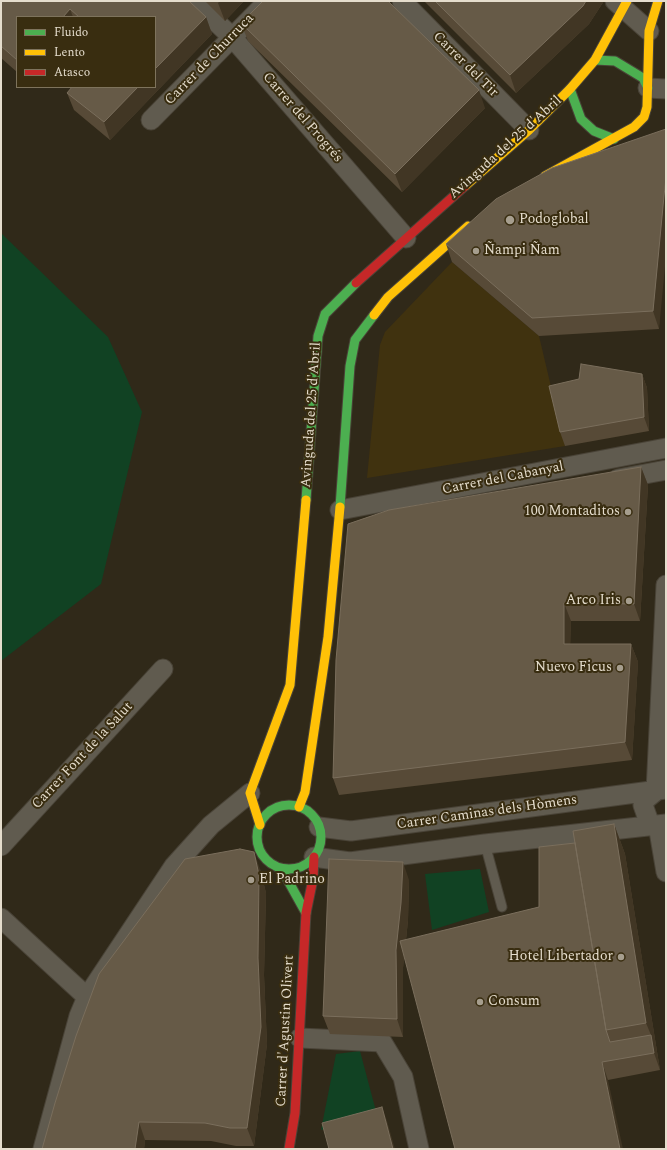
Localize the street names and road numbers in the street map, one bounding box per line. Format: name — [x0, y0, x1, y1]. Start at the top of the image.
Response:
street label: Carrer de Churruca — [162, 11, 258, 109]
street label: Carrer del Tir — [429, 29, 501, 101]
street label: Carrer del Progrés — [258, 69, 346, 167]
street label: Avinguda del 25 d'Abril — [446, 93, 566, 203]
street label: Avinguda del 25 d'Abril — [299, 342, 325, 488]
street label: Carrer del Cabanyal — [441, 459, 565, 499]
street label: Carrer Font de la Salut — [29, 699, 137, 813]
street label: Carrer Caminas dels Hòmens — [396, 792, 578, 834]
street label: Carrer d'Agustin Olivert — [274, 955, 298, 1107]

